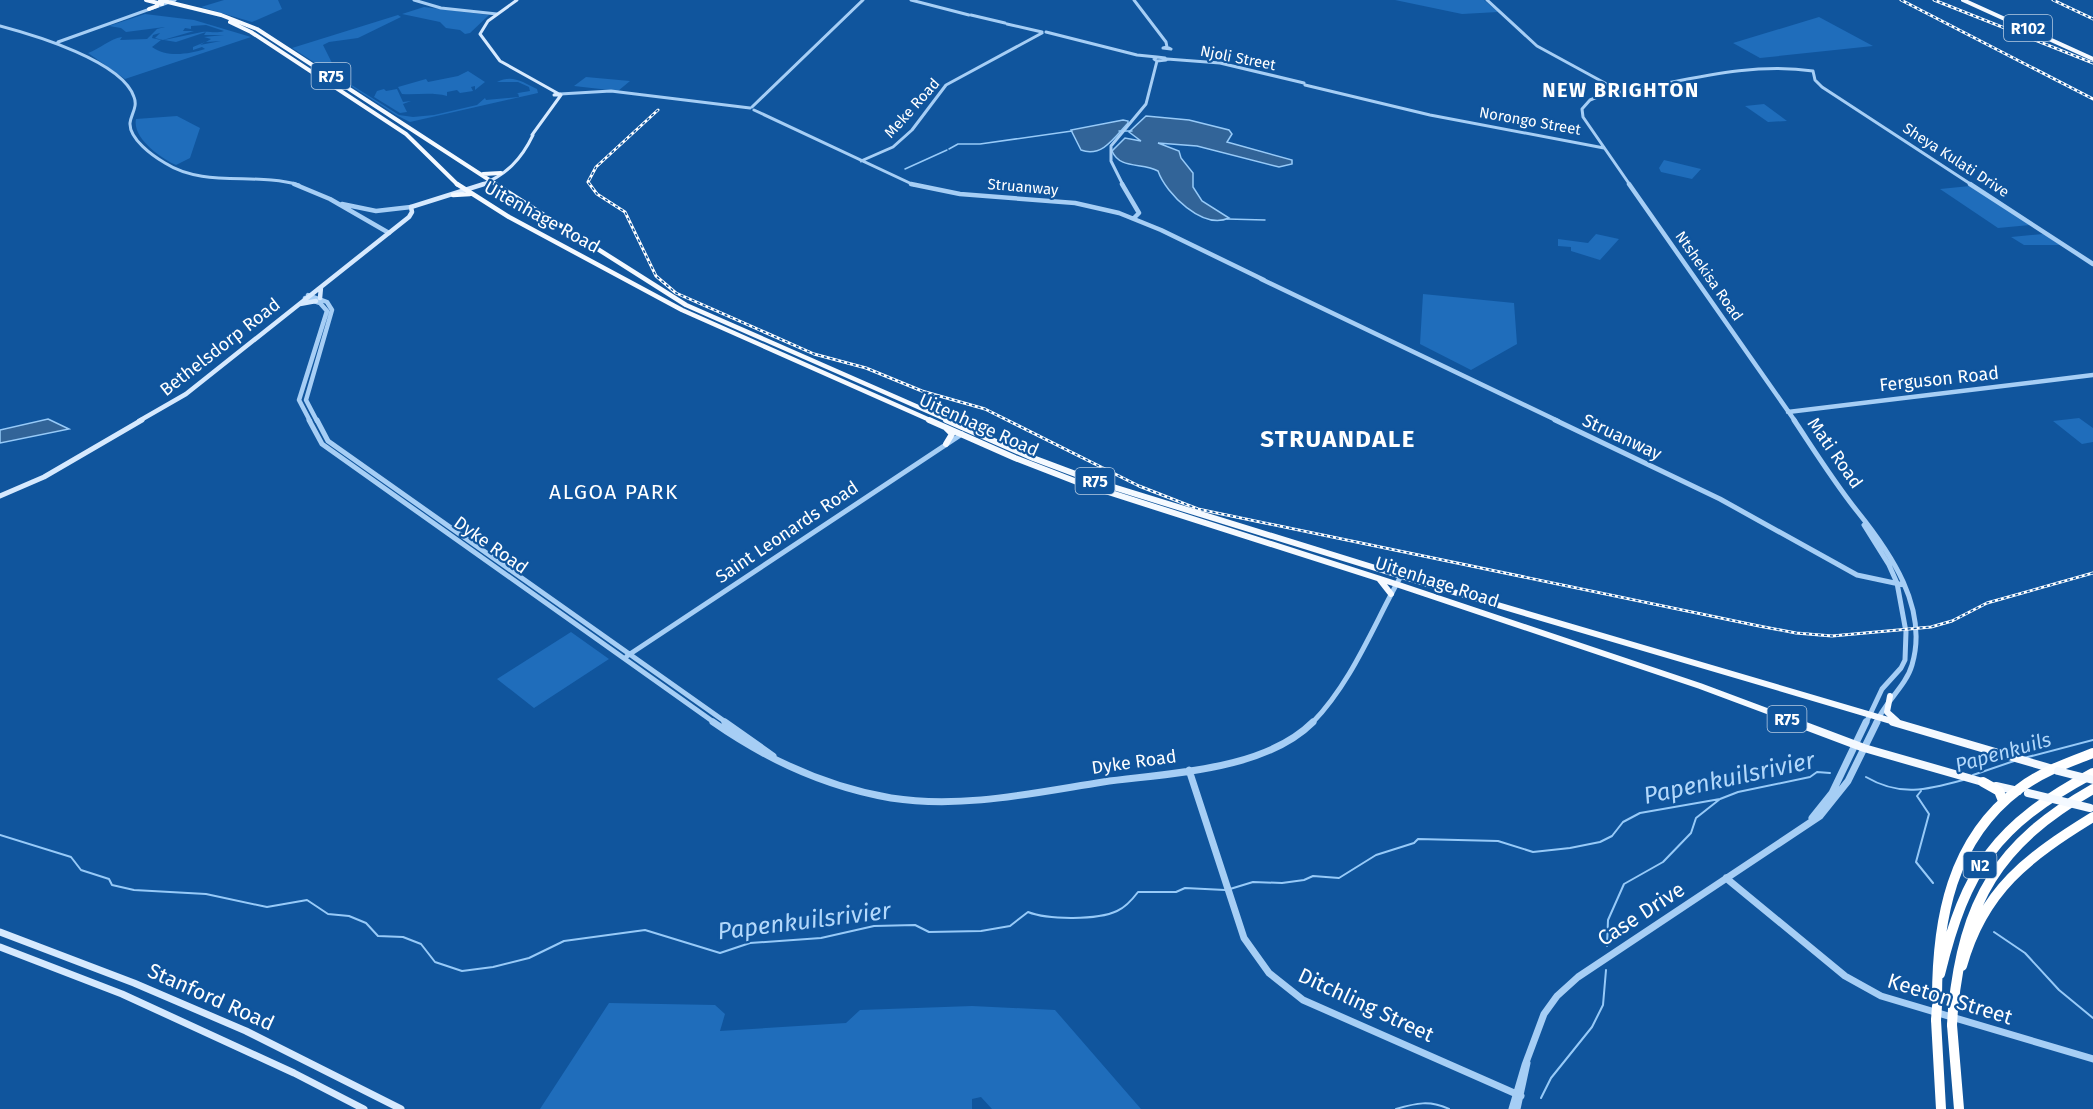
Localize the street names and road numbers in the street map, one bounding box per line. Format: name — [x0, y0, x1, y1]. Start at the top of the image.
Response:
road number: R102 — [2004, 15, 2052, 41]
street label: Njoli Street — [1199, 42, 1278, 74]
road number: R75 — [312, 63, 350, 89]
street label: Meke Road — [881, 74, 943, 142]
street label: Norongo Street — [1478, 103, 1583, 139]
street label: Sheya Kulati Drive — [1899, 119, 2013, 201]
street label: Struanway — [987, 175, 1060, 199]
street label: Uitenhage Road — [480, 176, 604, 258]
street label: Ntshekisa Road — [1671, 228, 1747, 324]
street label: Bethelsdorp Road — [156, 293, 284, 401]
street label: Ferguson Road — [1878, 362, 2000, 396]
street label: Uitenhage Road — [916, 389, 1042, 461]
street label: Struanway — [1579, 409, 1665, 465]
street label: Mati Road — [1803, 413, 1867, 493]
road number: R75 — [1076, 468, 1114, 494]
street label: Saint Leonards Road — [711, 476, 863, 588]
street label: Dyke Road — [450, 511, 532, 579]
street label: Uitenhage Road — [1372, 552, 1502, 612]
road number: R75 — [1768, 706, 1806, 732]
street label: Dyke Road — [1090, 745, 1178, 779]
road number: N2 — [1964, 852, 1996, 878]
street label: Case Drive — [1592, 876, 1690, 952]
street label: Stanford Road — [144, 958, 278, 1036]
street label: Ditchling Street — [1294, 962, 1438, 1048]
street label: Keeton Street — [1884, 968, 2016, 1030]

